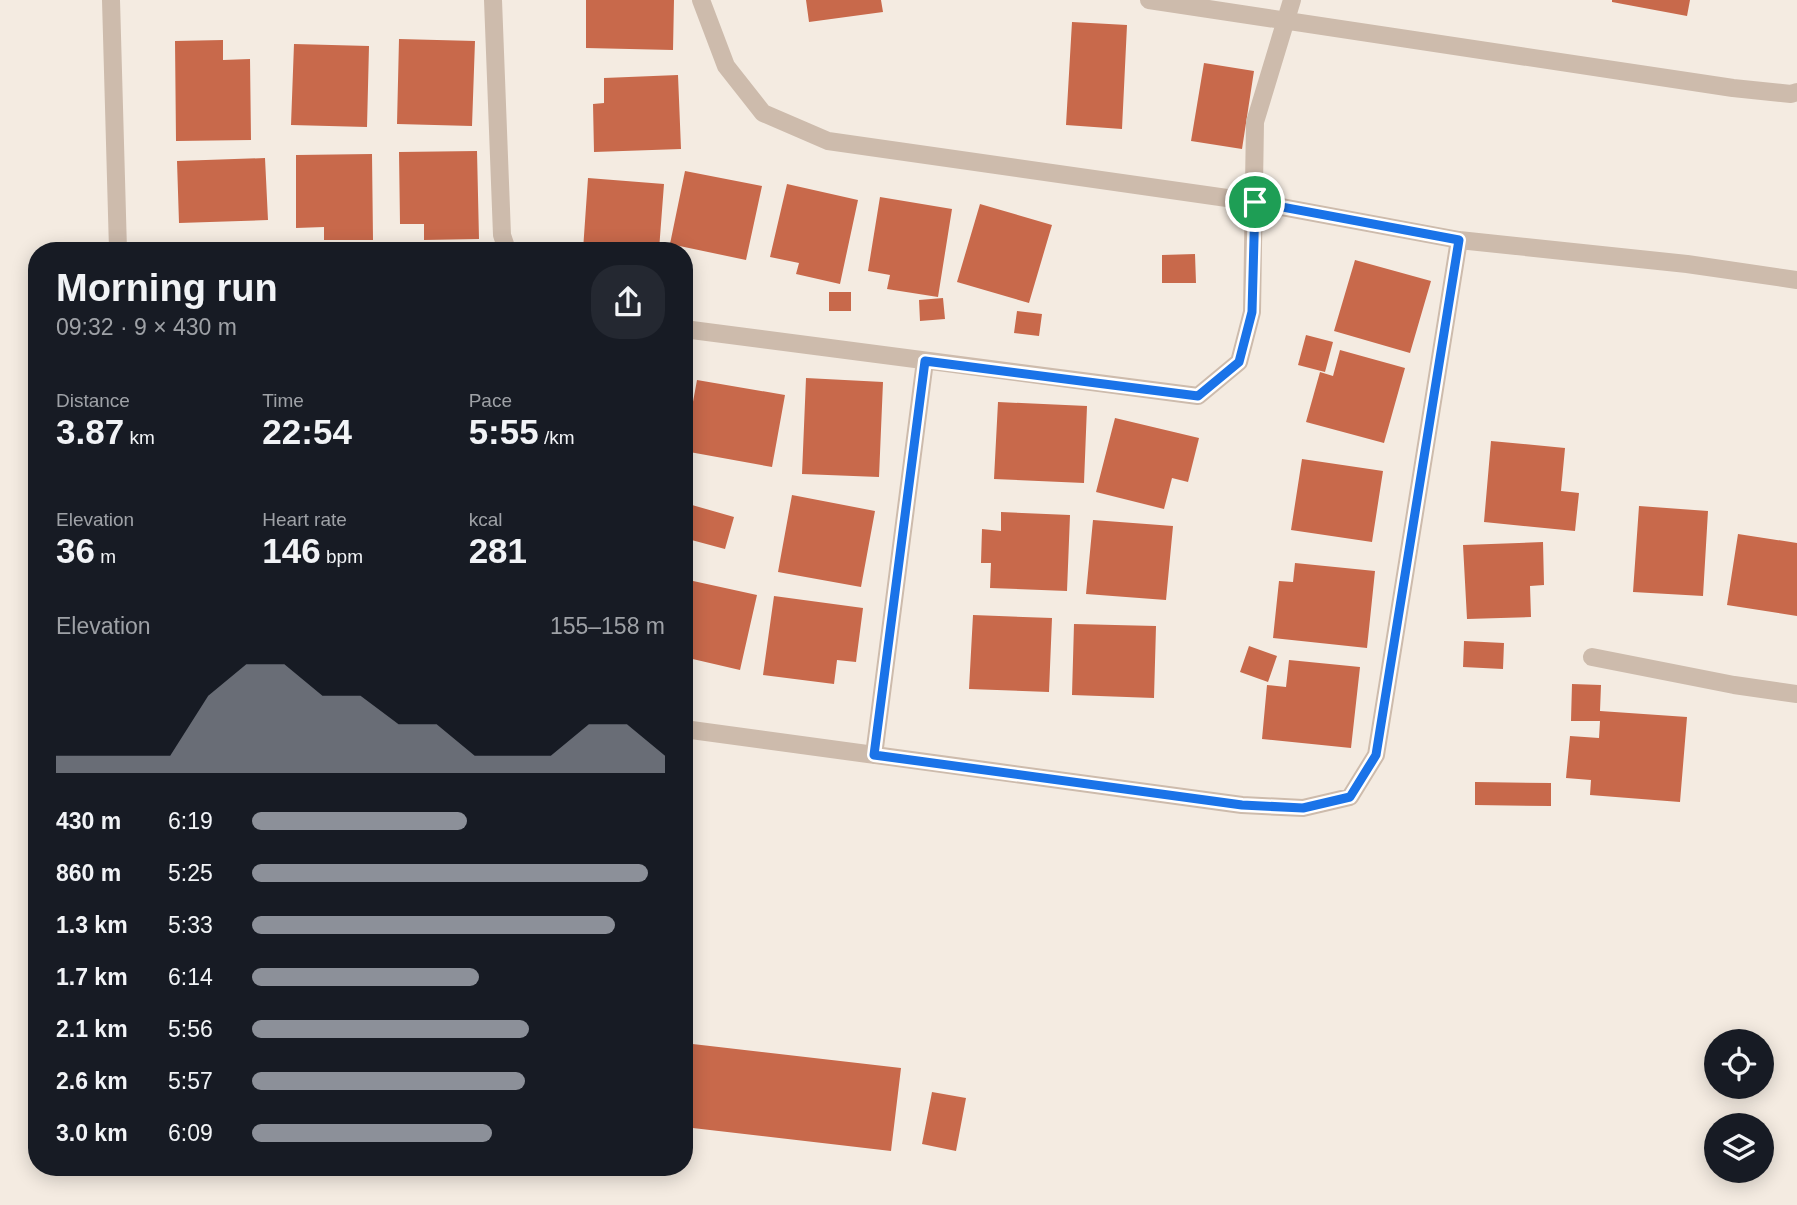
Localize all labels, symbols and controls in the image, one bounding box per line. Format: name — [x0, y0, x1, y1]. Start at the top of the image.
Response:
pin — [1225, 172, 1285, 232]
icon: arrive — [1236, 183, 1274, 221]
button: share — [591, 265, 665, 339]
text: Morning run — [56, 267, 278, 309]
text: 09:32 · 9 × 430 m — [56, 314, 237, 340]
text: Distance — [56, 390, 130, 411]
text: Time — [262, 390, 304, 411]
text: Pace — [469, 390, 512, 411]
text: 3.87 — [56, 412, 124, 451]
text: 22:54 — [262, 412, 352, 451]
text: 5:55 — [469, 412, 539, 451]
text: km — [124, 427, 155, 448]
text: /km — [539, 427, 575, 448]
text: Elevation — [56, 509, 134, 530]
text: Heart rate — [262, 509, 347, 530]
text: kcal — [469, 509, 502, 530]
text: 36 — [56, 531, 95, 570]
text: 146 — [262, 531, 321, 570]
text: 281 — [469, 531, 527, 570]
text: m — [95, 546, 116, 567]
text: bpm — [321, 546, 363, 567]
text: Elevation — [56, 613, 151, 639]
text: 155–158 m — [550, 613, 665, 639]
text: 430 m — [56, 808, 121, 834]
text: 6:19 — [168, 808, 213, 834]
text: 860 m — [56, 860, 121, 886]
text: 5:25 — [168, 860, 213, 886]
text: 1.3 km — [56, 912, 128, 938]
text: 5:33 — [168, 912, 213, 938]
text: 1.7 km — [56, 964, 128, 990]
text: 6:14 — [168, 964, 213, 990]
text: 2.1 km — [56, 1016, 128, 1042]
text: 5:56 — [168, 1016, 213, 1042]
map controls — [1704, 1029, 1774, 1183]
button: locate — [1704, 1029, 1774, 1099]
text: 2.6 km — [56, 1068, 128, 1094]
text: 5:57 — [168, 1068, 213, 1094]
button: layers — [1704, 1113, 1774, 1183]
text: 3.0 km — [56, 1120, 128, 1146]
text: 6:09 — [168, 1120, 213, 1146]

